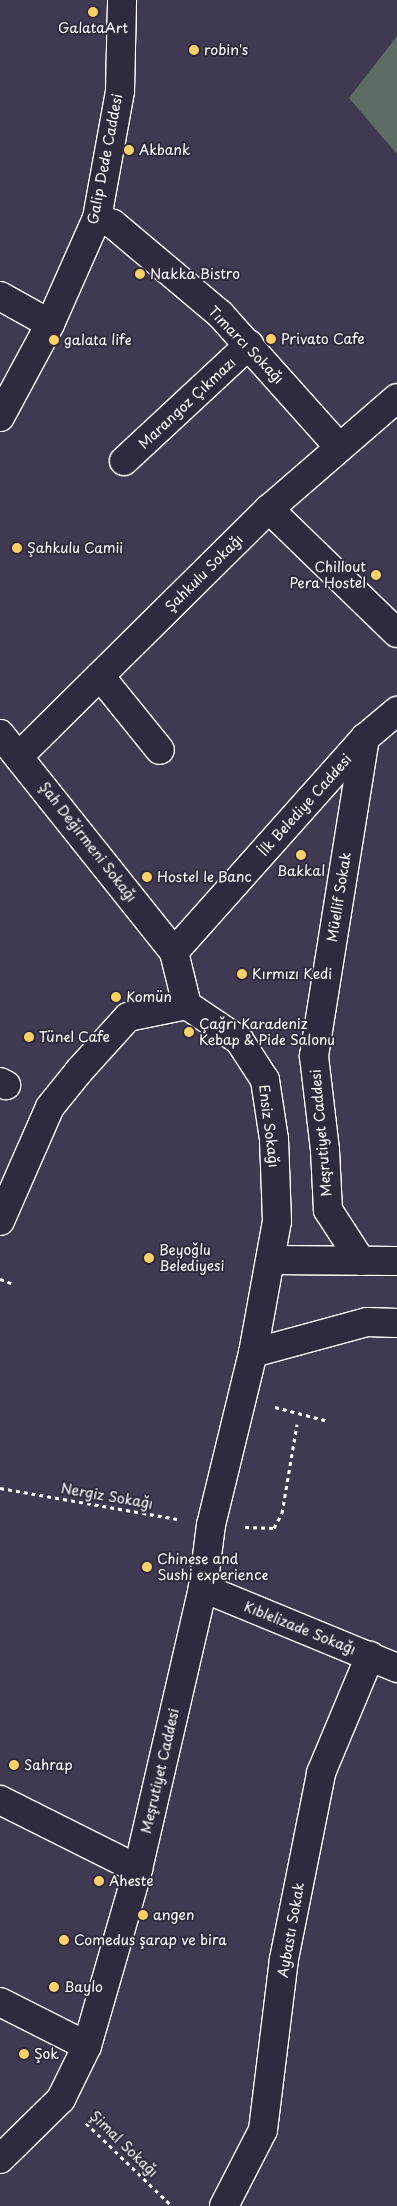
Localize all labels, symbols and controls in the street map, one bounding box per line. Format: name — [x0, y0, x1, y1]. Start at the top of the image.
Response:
marker: GalataArt — [87, 6, 99, 18]
place label: GalataArt — [58, 20, 128, 36]
place label: robin's — [204, 42, 248, 58]
marker: robin's — [188, 44, 200, 56]
street label: Galip Dede Caddesi — [84, 92, 126, 226]
place label: Akbank — [139, 142, 190, 158]
marker: Akbank — [123, 144, 135, 156]
place label: Nakka Bistro — [150, 266, 240, 282]
marker: Nakka Bistro — [134, 268, 146, 280]
street label: Tımarcı Sokağı — [205, 302, 287, 388]
place label: Privato Cafe — [281, 331, 365, 347]
place label: galata life — [64, 332, 133, 348]
marker: Privato Cafe — [265, 333, 277, 345]
marker: galata life — [48, 334, 60, 346]
street label: Marangoz Çıkmazı — [135, 354, 239, 452]
street label: Şahkulu Sokağı — [162, 531, 246, 615]
place label: Şahkulu Camii — [27, 540, 124, 556]
marker: Şahkulu Camii — [11, 542, 23, 554]
place label: Chillout Pera Hostel — [289, 559, 366, 592]
marker: Chillout Pera Hostel — [370, 569, 382, 581]
street label: İlk Belediye Caddesi — [254, 750, 356, 860]
street label: Şah Değirmeni Sokağı — [36, 778, 140, 906]
marker: Bakkal — [295, 849, 307, 861]
street label: Müellif Sokak — [323, 850, 355, 944]
place label: Bakkal — [277, 863, 325, 879]
place label: Hostel le Banc — [157, 869, 254, 885]
marker: Hostel le Banc — [141, 871, 153, 883]
place label: Kırmızı Kedi — [252, 966, 332, 982]
marker: Kırmızı Kedi — [236, 968, 248, 980]
place label: Komün — [126, 989, 172, 1005]
marker: Komün — [110, 991, 122, 1003]
place label: Çağrı Karadeniz Kebap & Pide Salonu — [199, 1016, 338, 1048]
marker: Çağrı Karadeniz Kebap & Pide Salonu — [183, 1026, 195, 1038]
place label: Tünel Cafe — [39, 1029, 111, 1045]
marker: Tünel Cafe — [23, 1031, 35, 1043]
street label: Meşrutiyet Caddesi — [307, 1068, 335, 1198]
street label: Ensiz Sokağı — [256, 1083, 282, 1169]
place label: Beyoğlu Belediyesi — [159, 1242, 224, 1274]
marker: Beyoğlu Belediyesi — [143, 1252, 155, 1264]
street label: Nergiz Sokağı — [60, 1480, 154, 1512]
place label: Chinese and Sushi experience — [157, 1551, 269, 1584]
marker: Chinese and Sushi experience — [141, 1561, 153, 1573]
street label: Kıblelizade Sokağı — [242, 1598, 358, 1658]
street label: Meşrutiyet Caddesi — [137, 1706, 183, 1836]
place label: Sahrap — [24, 1757, 73, 1773]
marker: Sahrap — [8, 1759, 20, 1771]
place label: Aheste — [109, 1873, 154, 1889]
marker: Aheste — [93, 1875, 105, 1887]
street label: Aybastı Sokak — [274, 1881, 308, 1979]
place label: angen — [153, 1907, 194, 1923]
marker: angen — [137, 1909, 149, 1921]
place label: Comedus şarap ve bira — [74, 1932, 228, 1948]
marker: Comedus şarap ve bira — [58, 1934, 70, 1946]
place label: Baylo — [64, 1979, 103, 1995]
marker: Baylo — [48, 1981, 60, 1993]
place label: Şok — [34, 2046, 59, 2062]
marker: Şok — [18, 2048, 30, 2060]
street label: Şimal Sokağı — [87, 2107, 161, 2181]

